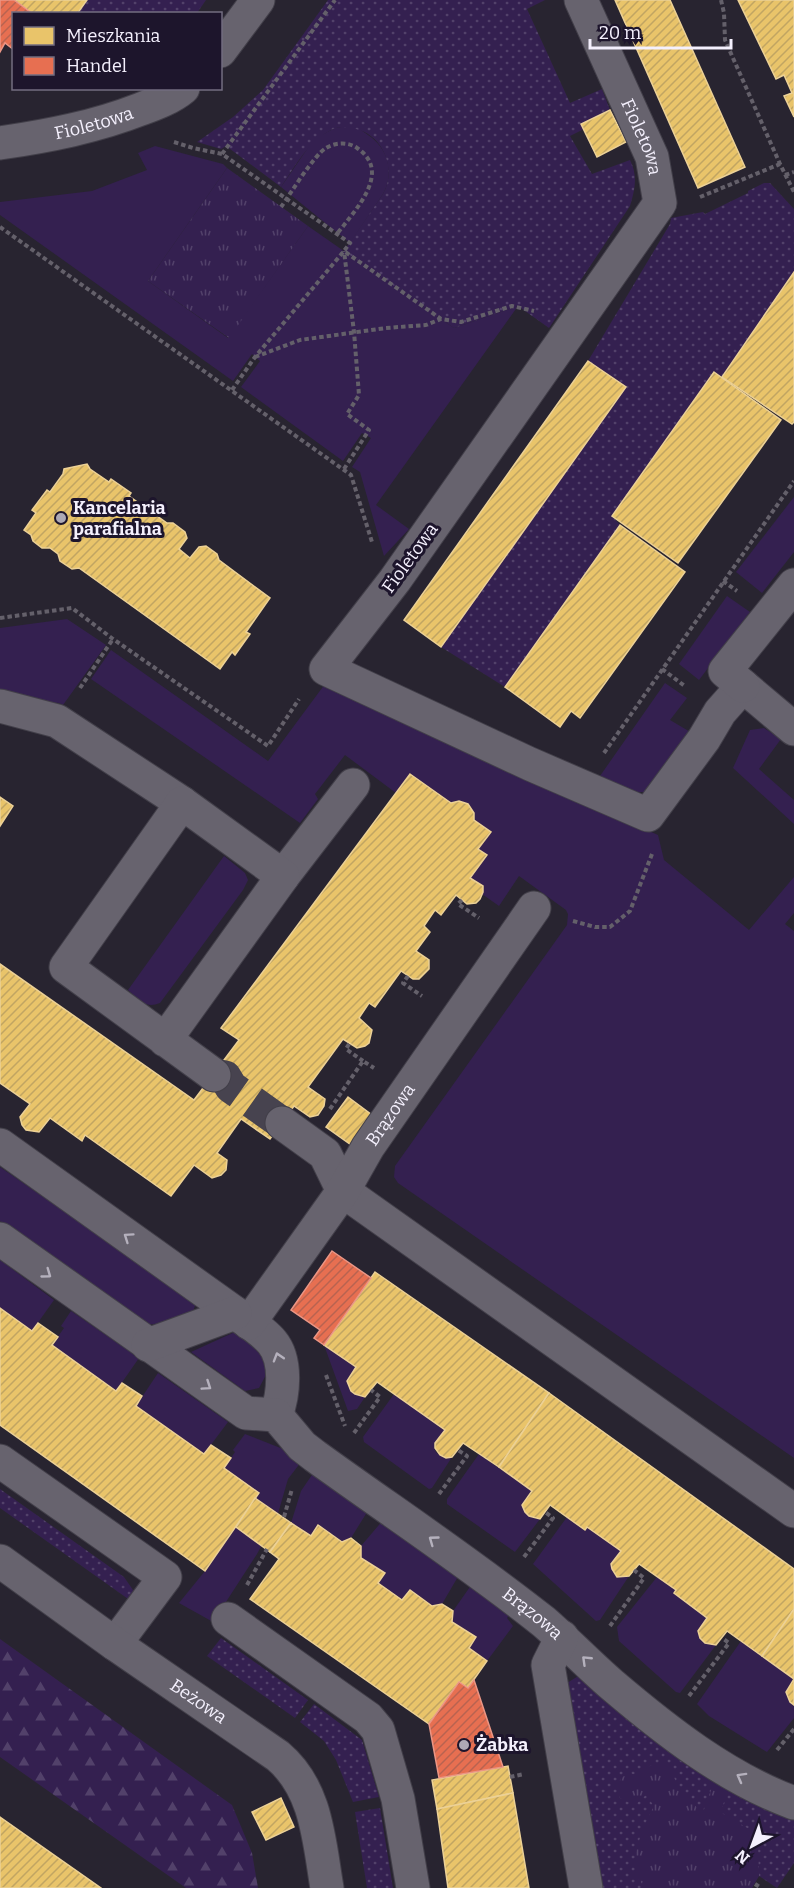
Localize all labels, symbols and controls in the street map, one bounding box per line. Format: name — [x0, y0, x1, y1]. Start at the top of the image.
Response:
legend — [12, 12, 222, 90]
scale bar — [590, 12, 731, 50]
text: 20 m — [599, 22, 641, 44]
text: Mieszkania — [66, 25, 161, 47]
text: Handel — [66, 55, 127, 77]
street label: Fioletowa — [616, 95, 666, 177]
street label: Fioletowa — [53, 102, 136, 144]
place label: Kancelaria parafialna — [73, 497, 166, 540]
marker: Kancelaria parafialna — [54, 511, 68, 525]
street label: Fioletowa — [377, 519, 443, 597]
street label: Brązowa — [361, 1079, 420, 1150]
one-way arrow — [124, 1233, 135, 1244]
one-way arrow — [41, 1267, 52, 1278]
one-way arrow — [273, 1353, 285, 1363]
one-way arrow — [200, 1379, 211, 1390]
one-way arrow — [428, 1536, 439, 1547]
street label: Brązowa — [498, 1583, 567, 1645]
one-way arrow — [583, 1657, 594, 1668]
street label: Beżowa — [166, 1674, 231, 1729]
place label: Żabka — [476, 1734, 528, 1756]
marker: Żabka — [457, 1738, 471, 1752]
one-way arrow — [737, 1773, 748, 1785]
north arrow — [722, 1816, 782, 1876]
text: N — [732, 1846, 753, 1868]

